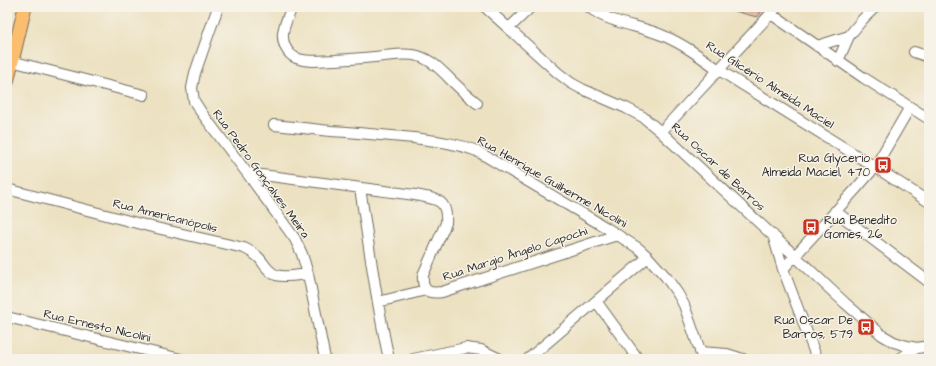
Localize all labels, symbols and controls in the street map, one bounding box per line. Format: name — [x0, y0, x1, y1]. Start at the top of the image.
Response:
street label: Rua Glicério Almeida Maciel — [703, 37, 838, 133]
street label: Rua Pedro Gonçalves Meira — [209, 106, 313, 242]
street label: Rua Oscar de Barros — [667, 119, 769, 215]
street label: Rua Henrique Guilherme Nicolini — [474, 132, 630, 232]
place label: Rua Glycerio Almeida Maciel, 470 — [762, 150, 870, 181]
bus stop icon: Rua Glycerio Almeida Maciel, 470 — [873, 155, 893, 175]
street label: Rua Americanópolis — [111, 195, 219, 237]
place label: Rua Benedito Gomes, 26 — [824, 212, 897, 243]
bus stop icon: Rua Benedito Gomes, 26 — [801, 217, 821, 237]
street label: Rua Margio Ângelo Capochi — [441, 223, 590, 286]
street label: Rua Ernesto Nicolini — [42, 305, 152, 347]
place label: Rua Oscar De Barros, 579 — [774, 312, 853, 343]
bus stop icon: Rua Oscar De Barros, 579 — [856, 317, 876, 337]

